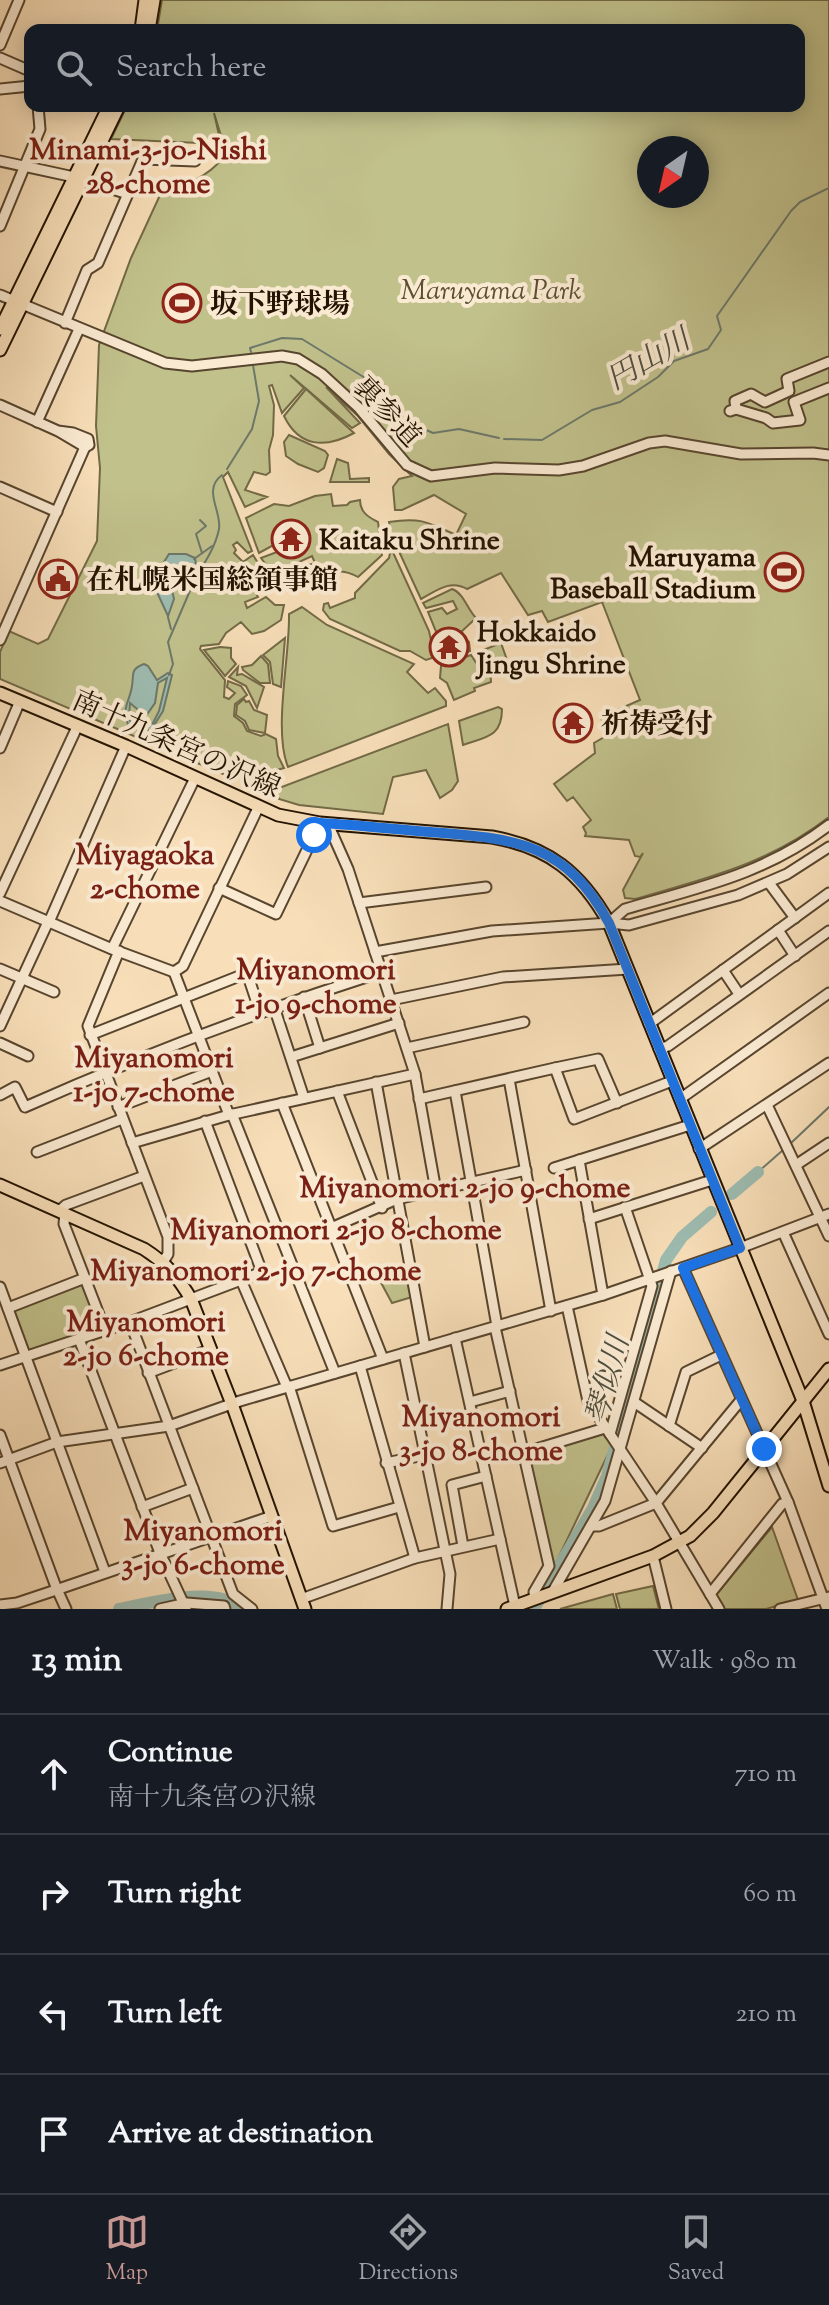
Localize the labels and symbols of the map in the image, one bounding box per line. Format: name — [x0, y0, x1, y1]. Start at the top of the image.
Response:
district label: Minami-3-jo-Nishi 28-chome — [29, 130, 267, 207]
north arrow — [637, 136, 709, 208]
park label: Maruyama Park — [401, 272, 582, 312]
sports icon: 坂下野球場 — [161, 282, 203, 324]
place label: 坂下野球場 — [210, 286, 350, 326]
water label: 円山川 — [600, 319, 702, 402]
street label: 裏参道 — [343, 369, 429, 457]
temple icon: Kaitaku Shrine — [270, 518, 312, 560]
place label: Kaitaku Shrine — [319, 522, 500, 562]
place label: Maruyama Baseball Stadium — [550, 539, 757, 611]
sports icon: Maruyama Baseball Stadium — [763, 551, 805, 593]
public building icon: 在札幌米国総領事館 — [37, 558, 79, 600]
place label: 在札幌米国総領事館 — [86, 562, 338, 602]
place label: Hokkaido Jingu Shrine — [475, 614, 626, 686]
temple icon: Hokkaido Jingu Shrine — [428, 626, 470, 668]
street label: 南十九条宮の沢線 — [65, 682, 286, 810]
temple icon: 祈祷受付 — [552, 702, 594, 744]
place label: 祈祷受付 — [601, 706, 713, 746]
route start — [296, 817, 332, 853]
district label: Miyagaoka 2-chome — [76, 835, 215, 912]
district label: Miyanomori 1-jo 9-chome — [235, 950, 397, 1027]
district label: Miyanomori 1-jo 7-chome — [73, 1038, 235, 1115]
district label: Miyanomori 2-jo 9-chome — [299, 1168, 631, 1211]
district label: Miyanomori 2-jo 8-chome — [170, 1210, 502, 1253]
district label: Miyanomori 2-jo 7-chome — [90, 1251, 422, 1294]
district label: Miyanomori 2-jo 6-chome — [63, 1302, 229, 1379]
water label: 琴似川 — [577, 1329, 643, 1430]
district label: Miyanomori 3-jo 8-chome — [399, 1397, 563, 1474]
route end — [746, 1431, 782, 1467]
district label: Miyanomori 3-jo 6-chome — [121, 1511, 285, 1588]

